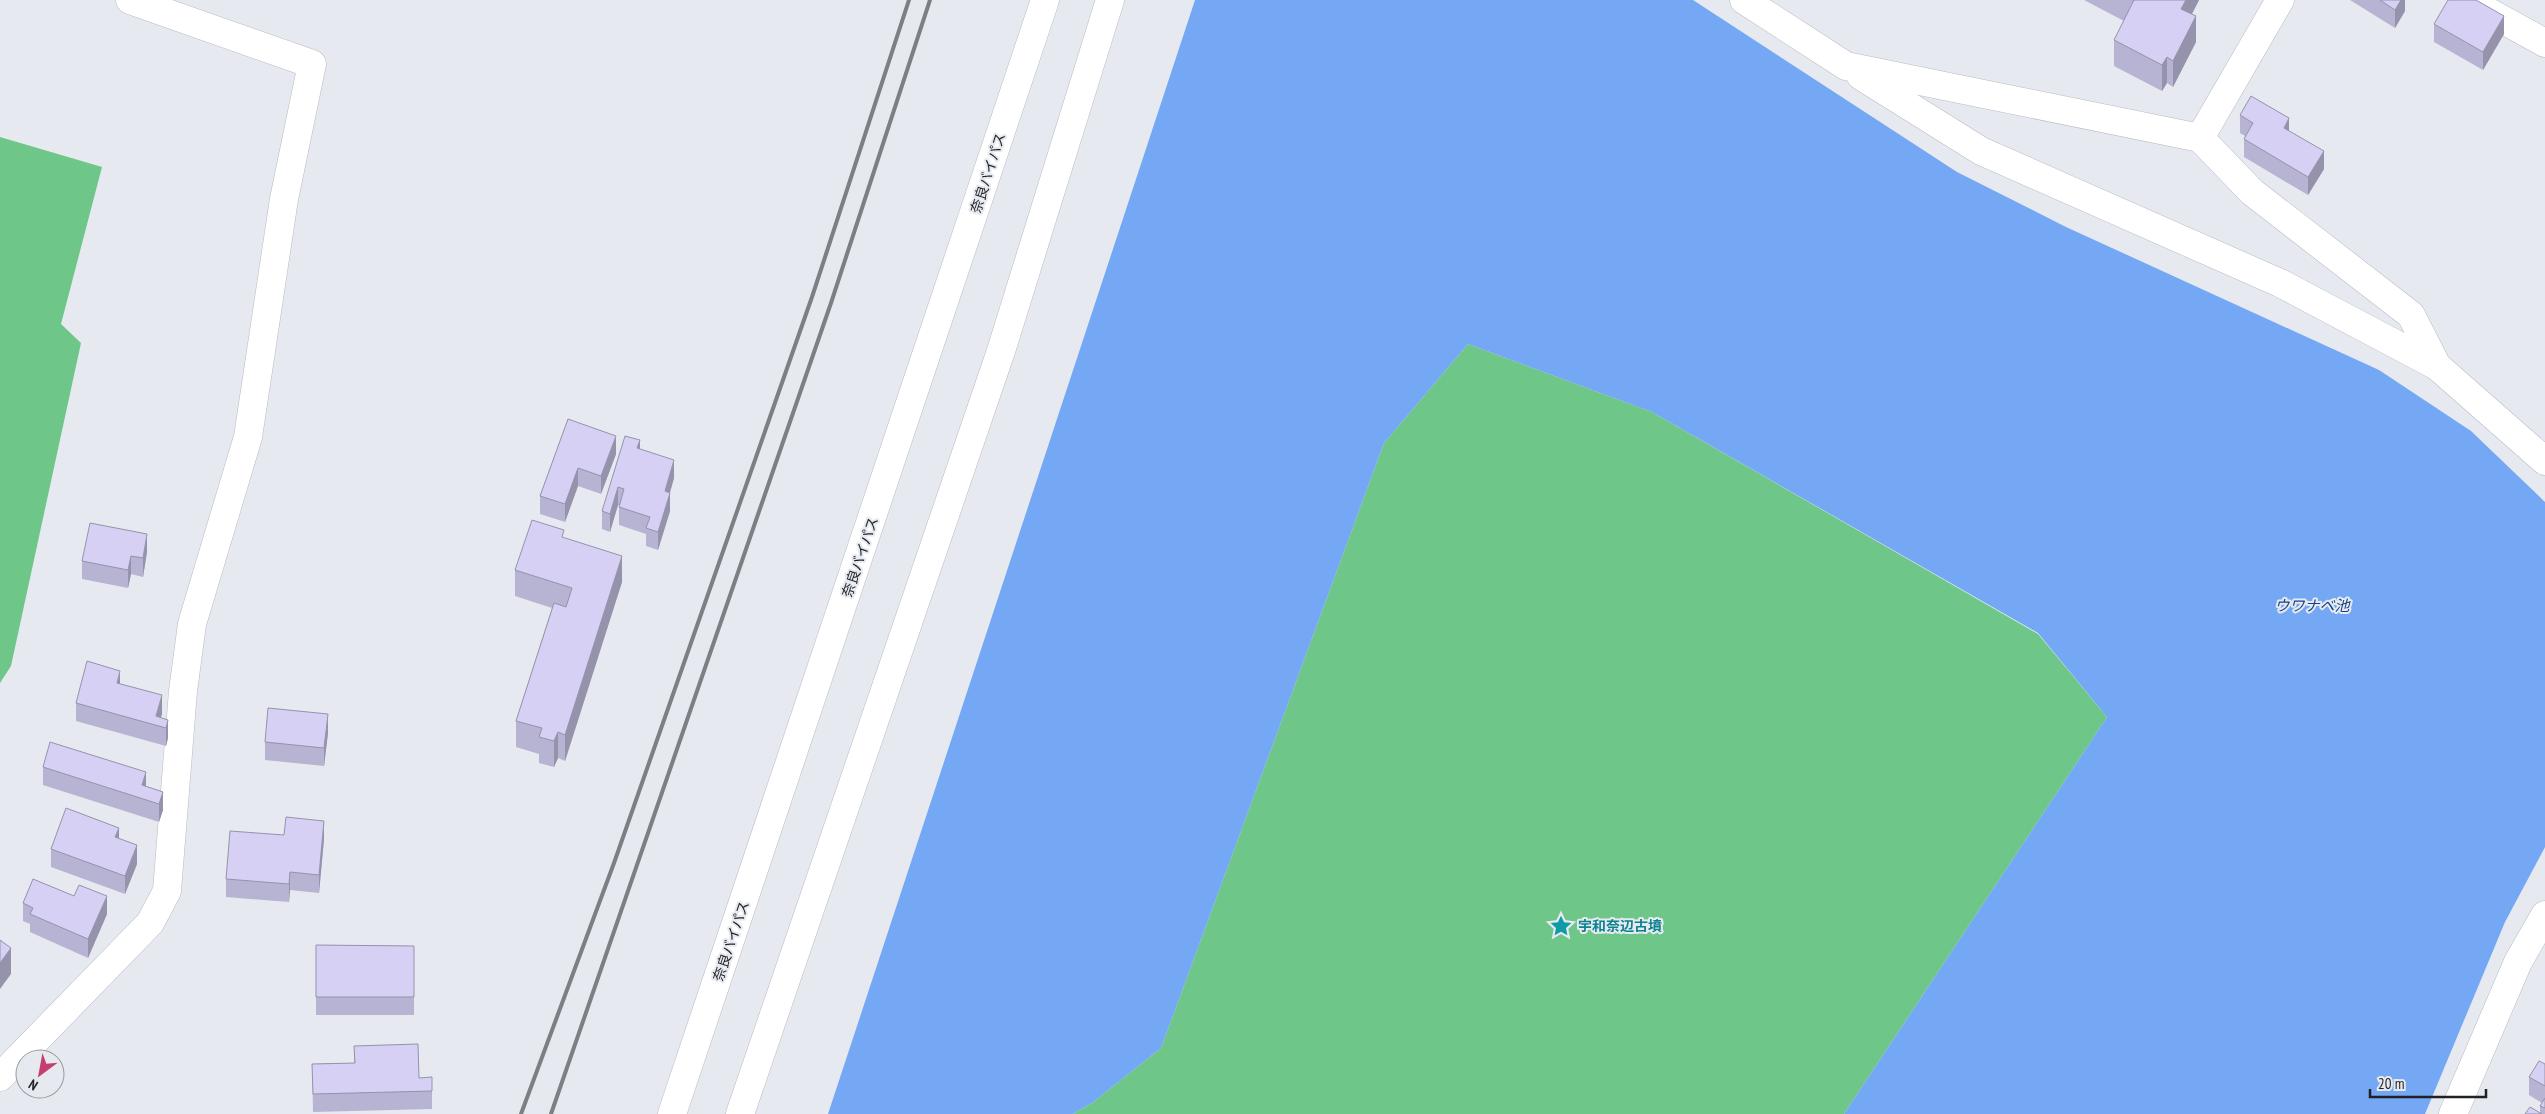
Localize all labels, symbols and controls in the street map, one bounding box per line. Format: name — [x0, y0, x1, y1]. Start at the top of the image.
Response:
street label: 奈良バイパス — [967, 130, 1009, 216]
street label: 奈良バイパス — [838, 514, 882, 600]
water label: ウワナベ池 — [2274, 596, 2351, 615]
street label: 奈良バイパス — [709, 898, 753, 984]
place icon: 宇和奈辺古墳 — [1548, 913, 1574, 939]
place label: 宇和奈辺古墳 — [1578, 917, 1662, 935]
north arrow — [15, 1049, 65, 1099]
scale bar — [2370, 1066, 2486, 1098]
text: 20 m — [2378, 1074, 2404, 1093]
text: N — [25, 1075, 41, 1095]

